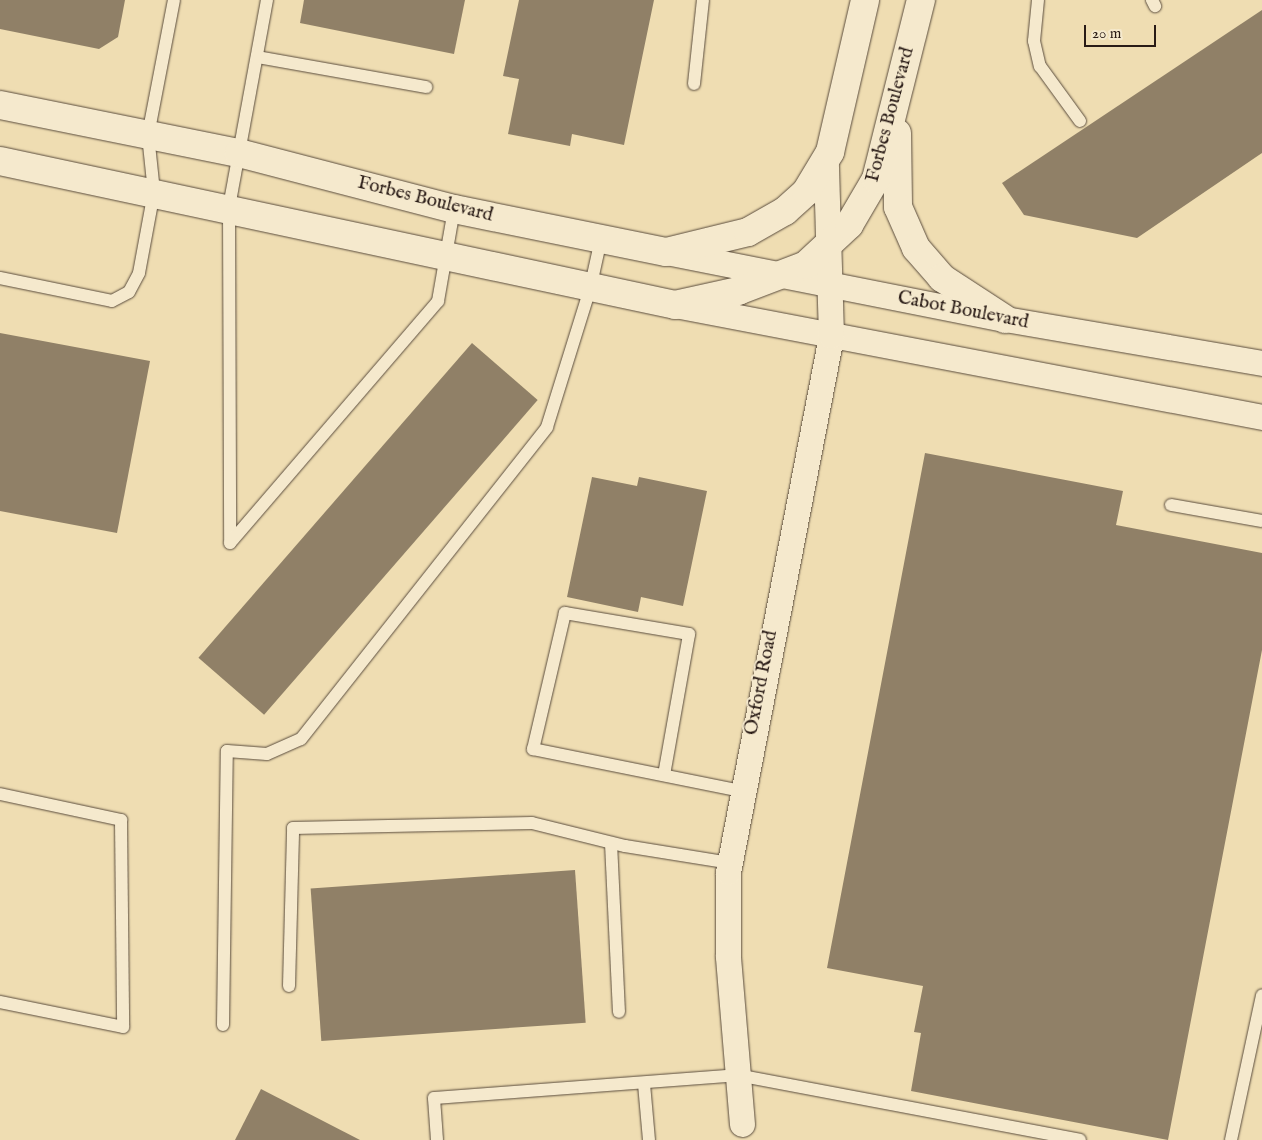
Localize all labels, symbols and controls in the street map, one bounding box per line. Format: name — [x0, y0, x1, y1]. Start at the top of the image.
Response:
scale bar — [1087, 15, 1160, 47]
text: 20 m — [1092, 24, 1121, 43]
street label: Forbes Boulevard — [862, 45, 920, 185]
street label: Forbes Boulevard — [355, 172, 495, 228]
street label: Cabot Boulevard — [896, 287, 1030, 335]
street label: Oxford Road — [741, 629, 783, 737]

